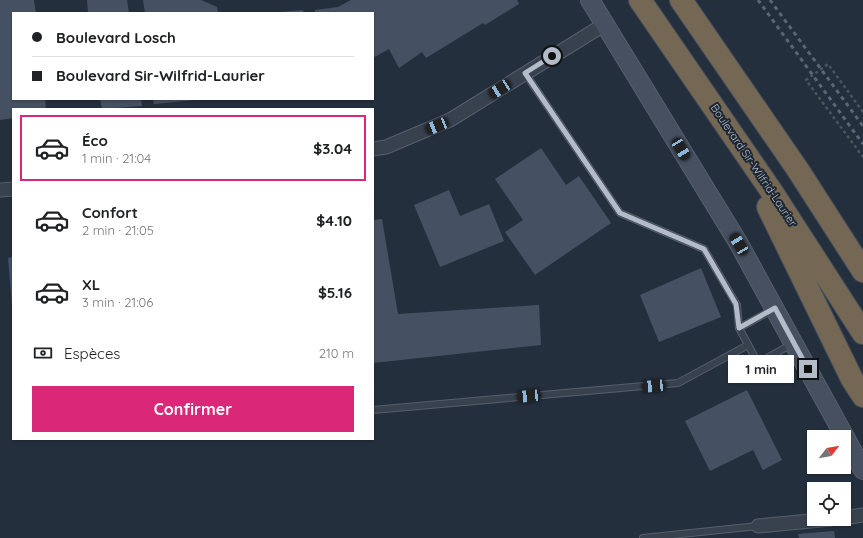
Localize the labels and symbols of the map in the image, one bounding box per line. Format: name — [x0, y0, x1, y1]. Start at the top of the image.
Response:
route start — [543, 47, 561, 65]
car — [487, 77, 513, 101]
street label: Boulevard Sir-Wilfrid-Laurier — [708, 101, 801, 229]
car — [424, 116, 450, 136]
car — [670, 136, 692, 162]
car — [728, 231, 750, 257]
callout: 1 min — [728, 355, 794, 383]
route end — [799, 360, 817, 378]
car — [642, 379, 666, 393]
car — [517, 389, 541, 403]
north arrow — [807, 430, 851, 474]

